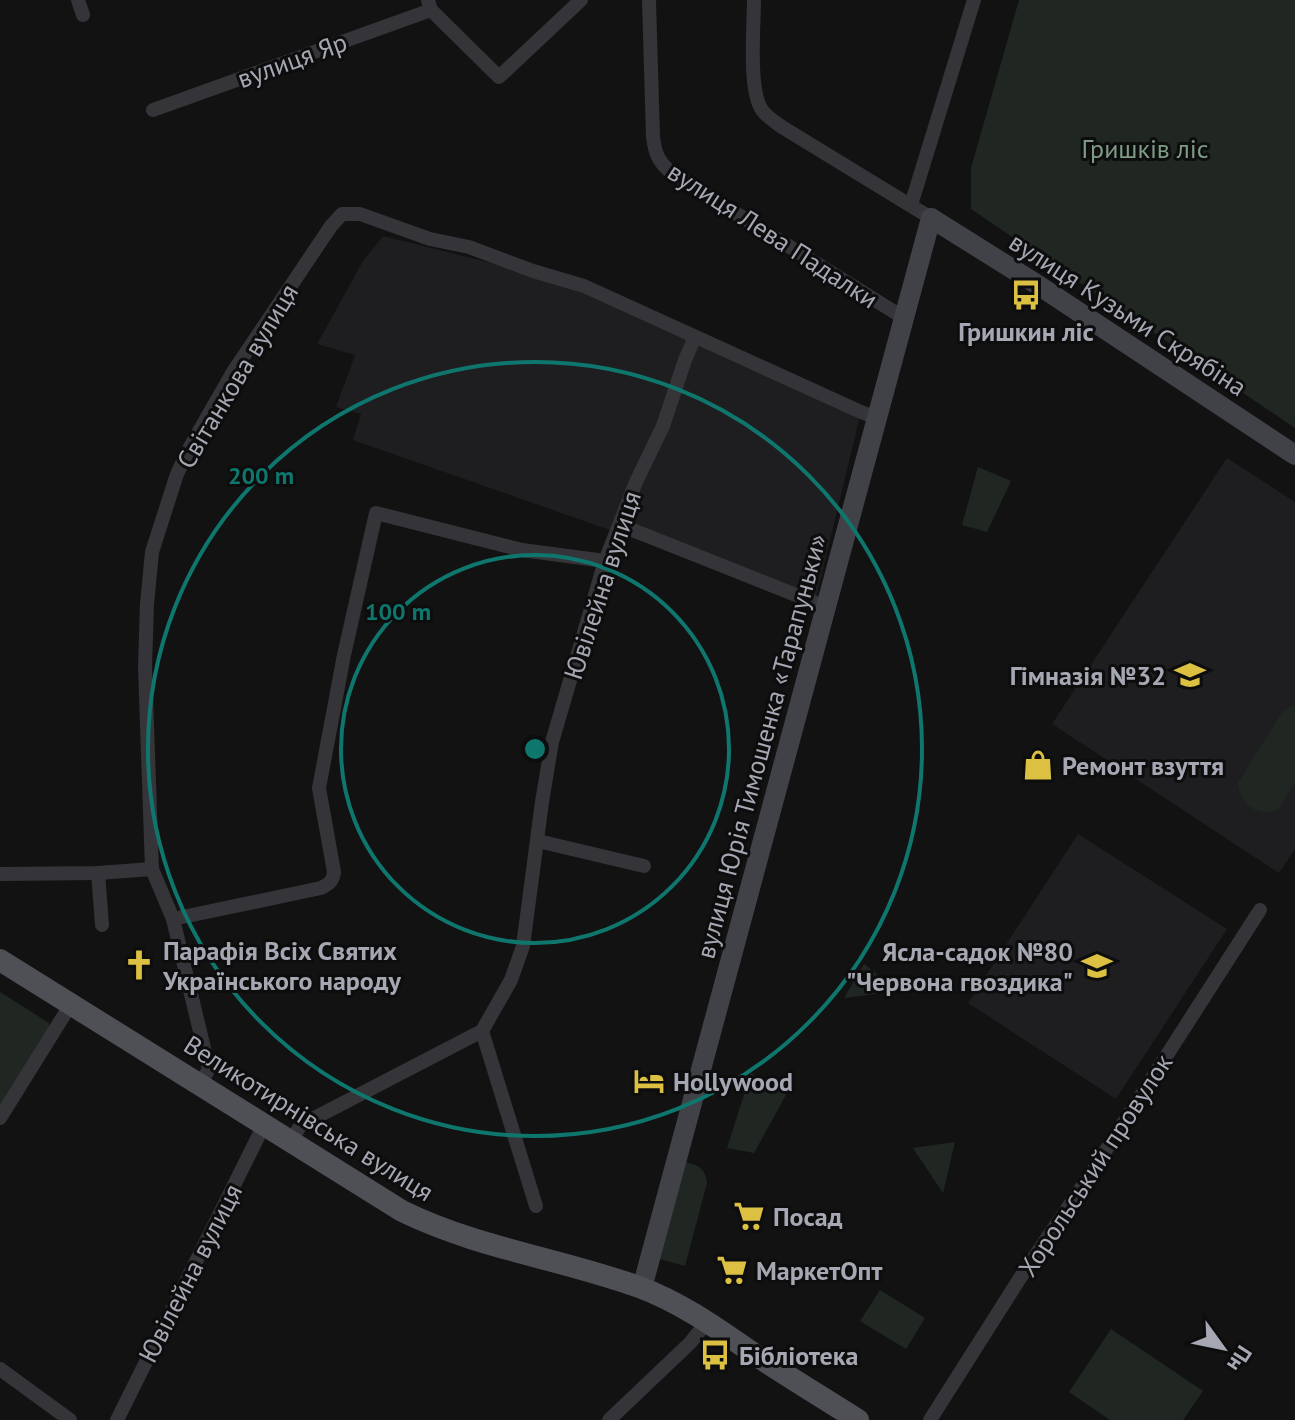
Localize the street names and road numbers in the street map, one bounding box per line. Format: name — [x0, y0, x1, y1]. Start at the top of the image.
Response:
street label: вулиця Яр — [233, 25, 351, 95]
street label: вулиця Лева Падалки — [662, 155, 884, 315]
street label: вулиця Кузьми Скрябіна — [1003, 225, 1253, 403]
street label: Світанкова вулиця — [169, 278, 305, 474]
street label: Ювілейна вулиця — [556, 487, 648, 683]
street label: вулиця Юрія Тимошенка «Тарапуньки» — [688, 530, 834, 962]
street label: Великотирнівська вулиця — [178, 1028, 440, 1208]
street label: Хорольський провулок — [1011, 1047, 1180, 1283]
street label: Ювілейна вулиця — [131, 1178, 249, 1368]

